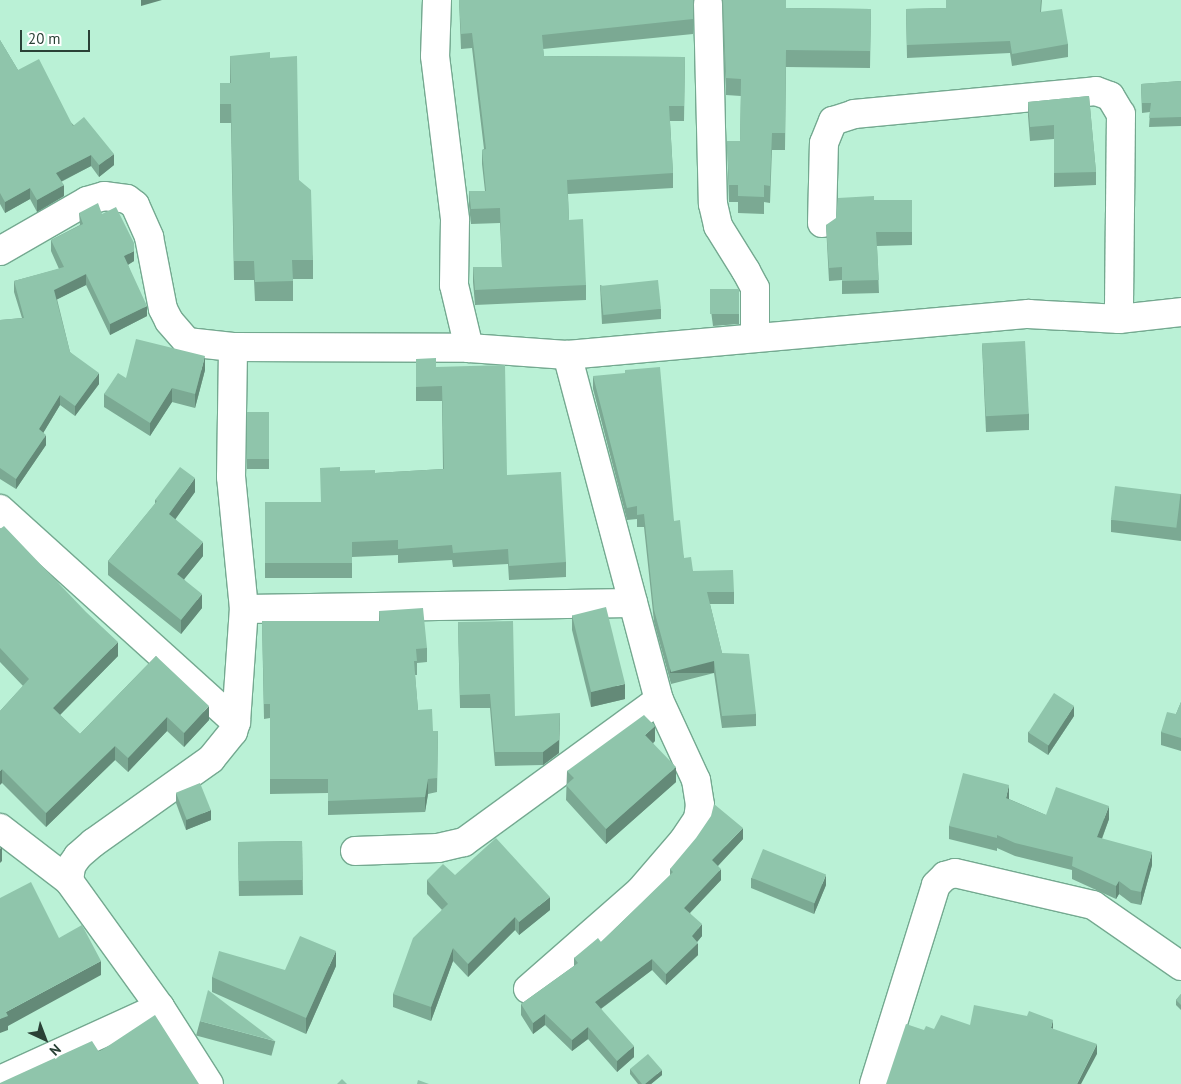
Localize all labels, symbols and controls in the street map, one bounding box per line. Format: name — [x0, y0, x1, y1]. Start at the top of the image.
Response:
scale bar — [22, 20, 92, 52]
text: 20 m — [28, 29, 61, 48]
north arrow — [20, 1014, 70, 1064]
text: N — [46, 1040, 65, 1060]

